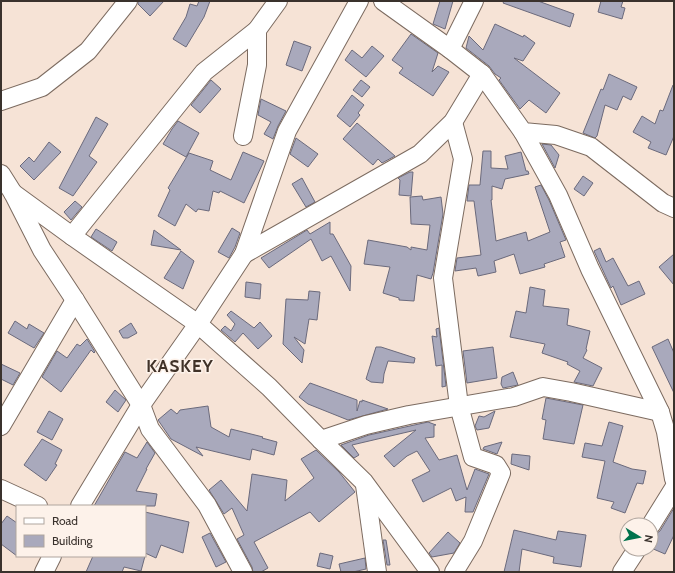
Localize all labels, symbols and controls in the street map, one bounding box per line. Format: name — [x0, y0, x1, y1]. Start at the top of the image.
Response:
district label: KASKEY — [146, 356, 214, 376]
legend — [16, 505, 146, 557]
text: Road — [52, 513, 78, 528]
north arrow — [619, 517, 659, 557]
text: Building — [52, 533, 94, 548]
text: N — [641, 534, 656, 544]

